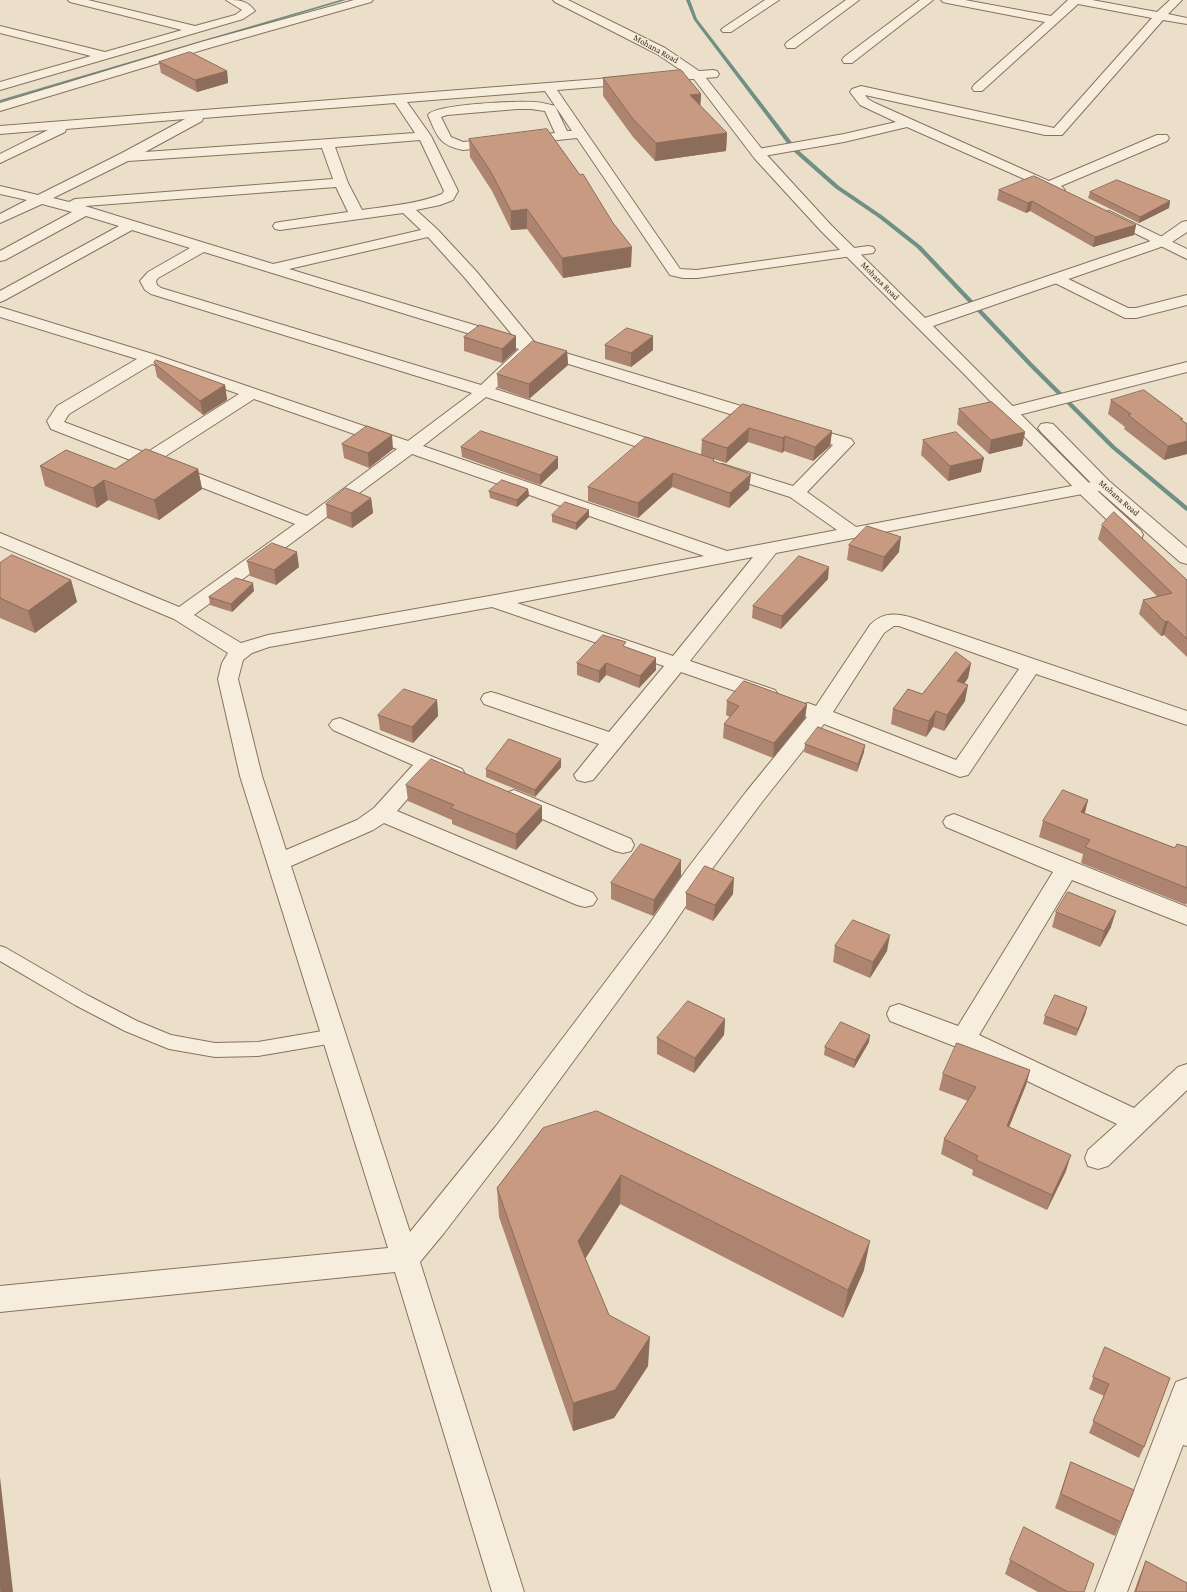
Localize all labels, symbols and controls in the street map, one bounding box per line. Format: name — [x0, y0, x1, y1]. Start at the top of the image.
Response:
street label: Mohana Road — [632, 32, 680, 66]
street label: Mohana Road — [859, 260, 901, 302]
street label: Mohana Road — [1097, 478, 1141, 518]

